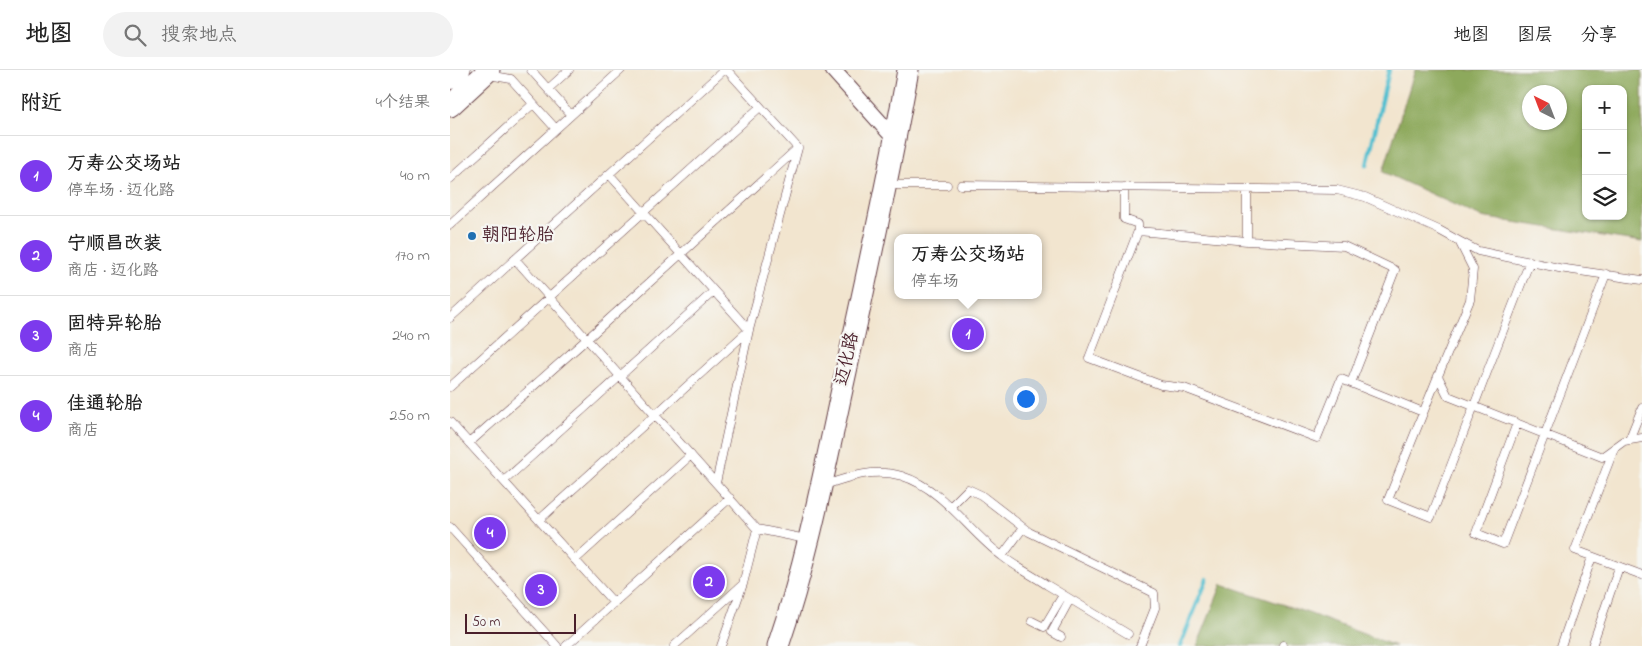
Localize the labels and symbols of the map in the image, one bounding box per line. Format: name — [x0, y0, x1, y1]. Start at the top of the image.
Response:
north arrow — [1522, 85, 1567, 130]
place label: 朝阳轮胎 — [482, 223, 554, 249]
marker: 朝阳轮胎 — [466, 230, 478, 242]
pin: 1 — [952, 315, 984, 353]
street label: 迈化路 — [830, 330, 866, 388]
your location — [1013, 386, 1039, 412]
pin: 4 — [474, 514, 506, 552]
pin: 2 — [693, 563, 725, 601]
pin: 3 — [525, 571, 557, 609]
scale bar — [465, 611, 576, 634]

